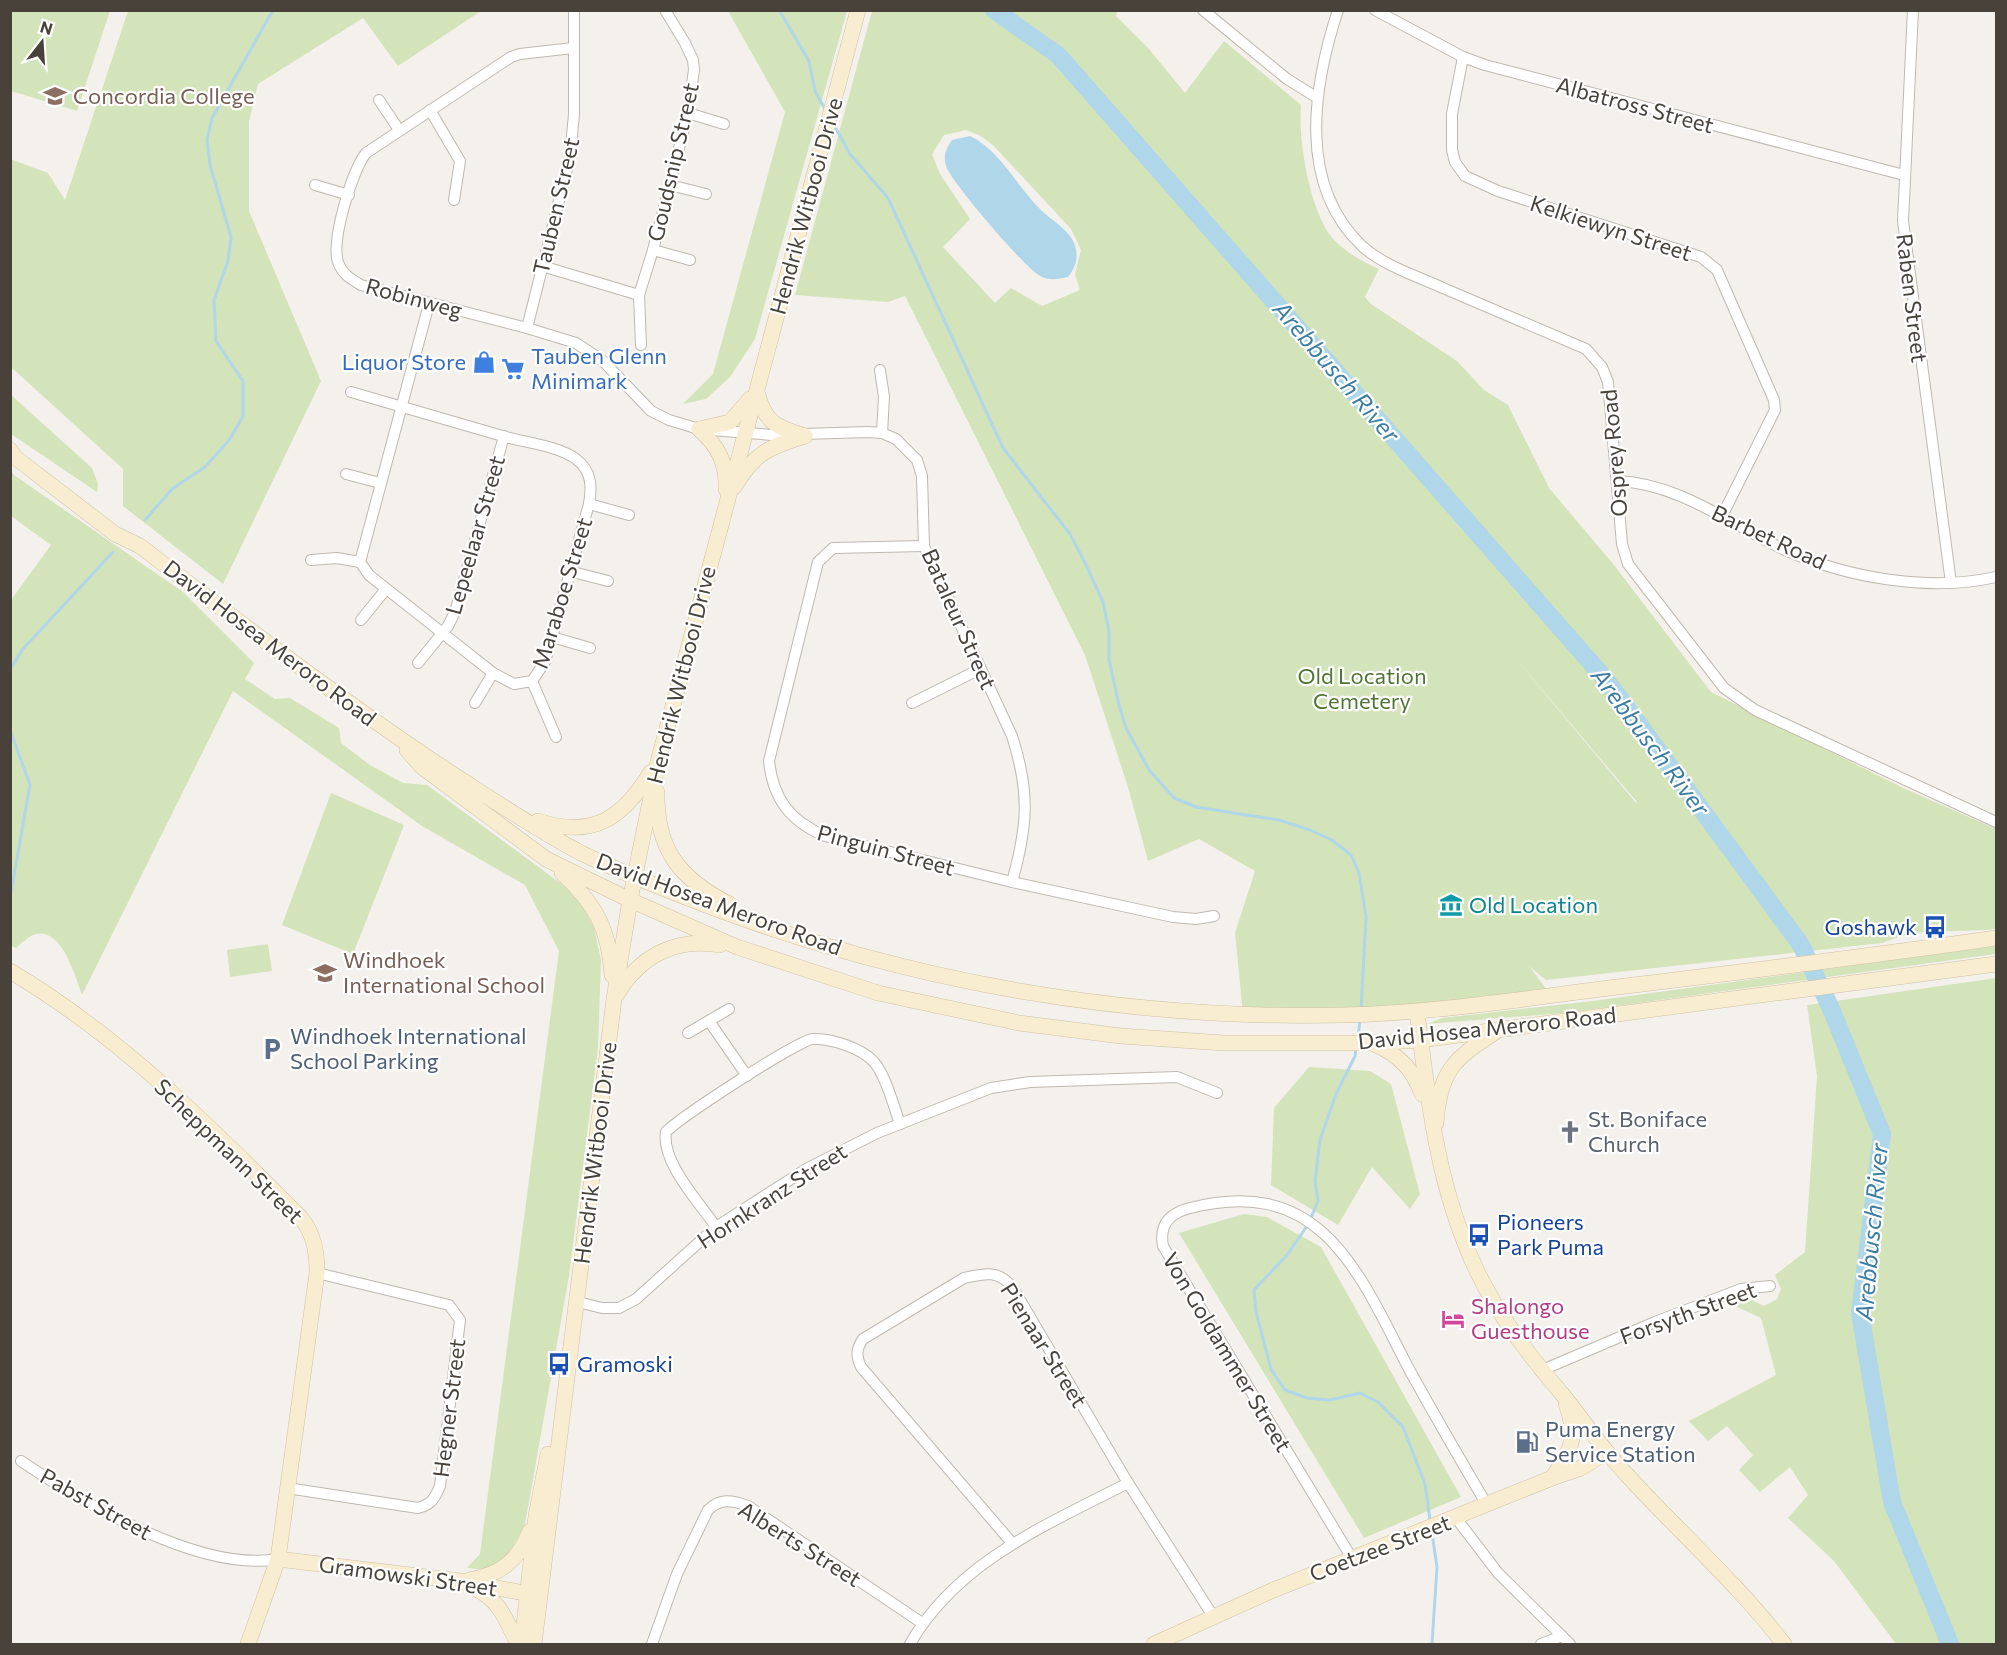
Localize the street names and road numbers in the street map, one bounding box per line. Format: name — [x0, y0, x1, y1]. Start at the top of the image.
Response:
street label: Albatross Street — [1553, 71, 1717, 139]
street label: Goudsnip Street — [641, 80, 704, 244]
street label: Hendrik Witbooi Drive — [764, 94, 847, 317]
street label: Tauben Street — [527, 135, 584, 277]
street label: Kelkiewyn Street — [1527, 189, 1695, 266]
street label: Raben Street — [1891, 232, 1934, 364]
street label: Robinweg — [363, 272, 465, 323]
street label: Osprey Road — [1594, 388, 1633, 518]
street label: Lepeelaar Street — [439, 452, 510, 618]
street label: Barbet Road — [1708, 498, 1831, 575]
street label: Maraboe Street — [526, 514, 597, 672]
street label: Bataleur Street — [916, 544, 1002, 693]
street label: David Hosea Meroro Road — [159, 554, 382, 731]
street label: Hendrik Witbooi Drive — [640, 563, 721, 787]
street label: Pinguin Street — [815, 818, 958, 881]
street label: David Hosea Meroro Road — [593, 846, 846, 961]
street label: David Hosea Meroro Road — [1357, 1001, 1617, 1054]
street label: Hendrik Witbooi Drive — [567, 1040, 622, 1265]
street label: Scheppmann Street — [149, 1073, 309, 1229]
street label: Hornkranz Street — [692, 1137, 852, 1254]
street label: Von Goldammer Street — [1157, 1247, 1298, 1456]
street label: Forsyth Street — [1616, 1275, 1760, 1350]
street label: Pienaar Street — [995, 1277, 1093, 1412]
street label: Hegner Street — [427, 1337, 470, 1479]
street label: Pabst Street — [36, 1462, 157, 1545]
street label: Alberts Street — [734, 1495, 867, 1592]
street label: Coetzee Street — [1305, 1508, 1454, 1587]
street label: Gramowski Street — [317, 1550, 499, 1601]

